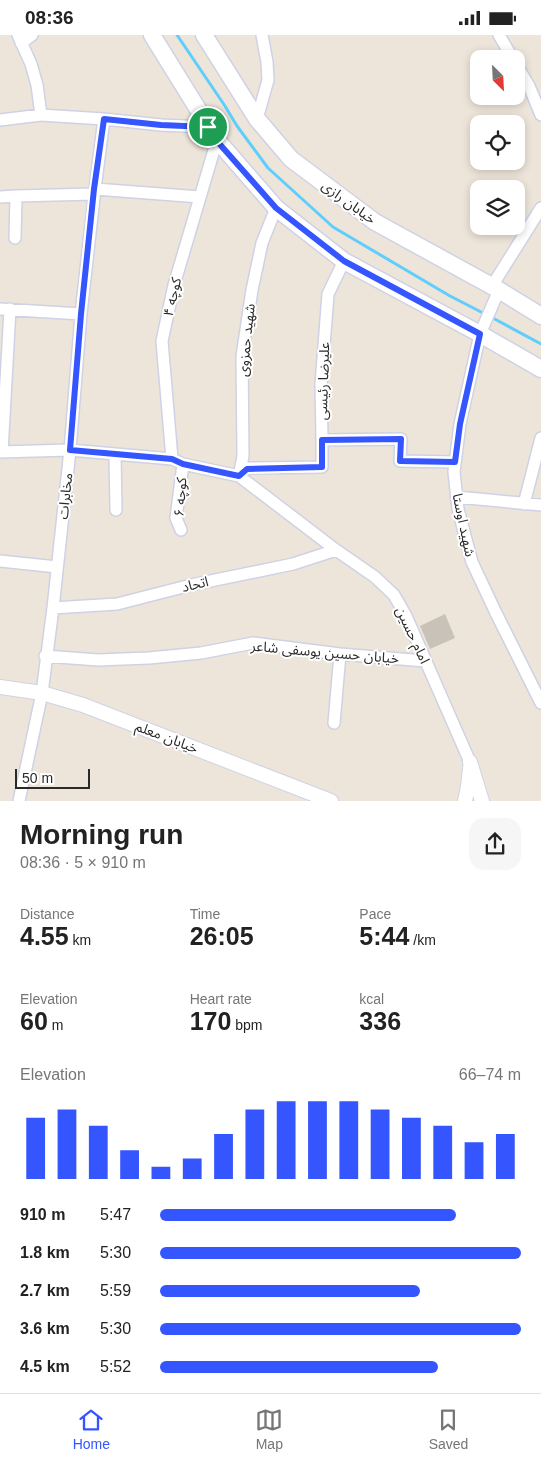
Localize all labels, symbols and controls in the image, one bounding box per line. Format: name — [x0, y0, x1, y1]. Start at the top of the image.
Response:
text: 08:36 — [25, 7, 74, 28]
north arrow — [470, 50, 525, 105]
map controls — [470, 50, 525, 235]
pin — [187, 106, 229, 148]
icon: arrive — [194, 113, 222, 141]
button: locate — [470, 115, 525, 170]
street label: خیابان رازی — [318, 177, 379, 228]
button: layers — [470, 180, 525, 235]
street label: کوچه ۴ — [160, 276, 186, 318]
street label: شهید حمزوی — [234, 303, 259, 377]
street label: علیرضا رئیسی — [314, 342, 333, 420]
street label: مخابرات — [55, 472, 76, 520]
street label: کوچه ۶ — [171, 477, 191, 517]
street label: شهید اوستا — [448, 492, 479, 558]
street label: اتحاد — [180, 573, 210, 595]
street label: امام حسین — [390, 604, 433, 667]
street label: خیابان حسین یوسفی شاعر — [249, 637, 400, 667]
street label: خیابان معلم — [132, 718, 200, 759]
scale bar — [15, 766, 90, 789]
text: 50 m — [22, 770, 53, 786]
button: share — [469, 818, 521, 870]
text: Morning run — [20, 819, 183, 850]
text: 08:36 · 5 × 910 m — [20, 854, 146, 871]
text: Distance — [20, 906, 74, 922]
text: Time — [190, 906, 220, 922]
text: Pace — [359, 906, 391, 922]
text: 4.55 — [20, 922, 69, 950]
text: 26:05 — [190, 922, 254, 950]
text: 5:44 — [359, 922, 409, 950]
text: km — [69, 932, 91, 948]
text: /km — [409, 932, 436, 948]
text: Elevation — [20, 991, 78, 1007]
text: Heart rate — [190, 991, 252, 1007]
text: kcal — [359, 991, 384, 1007]
text: 60 — [20, 1007, 48, 1035]
text: 170 — [190, 1007, 231, 1035]
text: 336 — [359, 1007, 401, 1035]
text: m — [48, 1017, 63, 1033]
text: bpm — [231, 1017, 263, 1033]
text: Elevation — [20, 1066, 86, 1083]
text: 66–74 m — [459, 1066, 521, 1083]
text: 910 m — [20, 1206, 65, 1223]
text: 5:47 — [100, 1206, 131, 1223]
text: 1.8 km — [20, 1244, 70, 1261]
text: 5:30 — [100, 1244, 131, 1261]
text: 2.7 km — [20, 1282, 70, 1299]
text: 5:59 — [100, 1282, 131, 1299]
text: 3.6 km — [20, 1320, 70, 1337]
text: 5:30 — [100, 1320, 131, 1337]
text: 4.5 km — [20, 1358, 70, 1375]
text: 5:52 — [100, 1358, 131, 1375]
tab: Home — [73, 1406, 110, 1452]
tab: Map — [255, 1406, 283, 1452]
tab: Saved — [429, 1406, 468, 1452]

